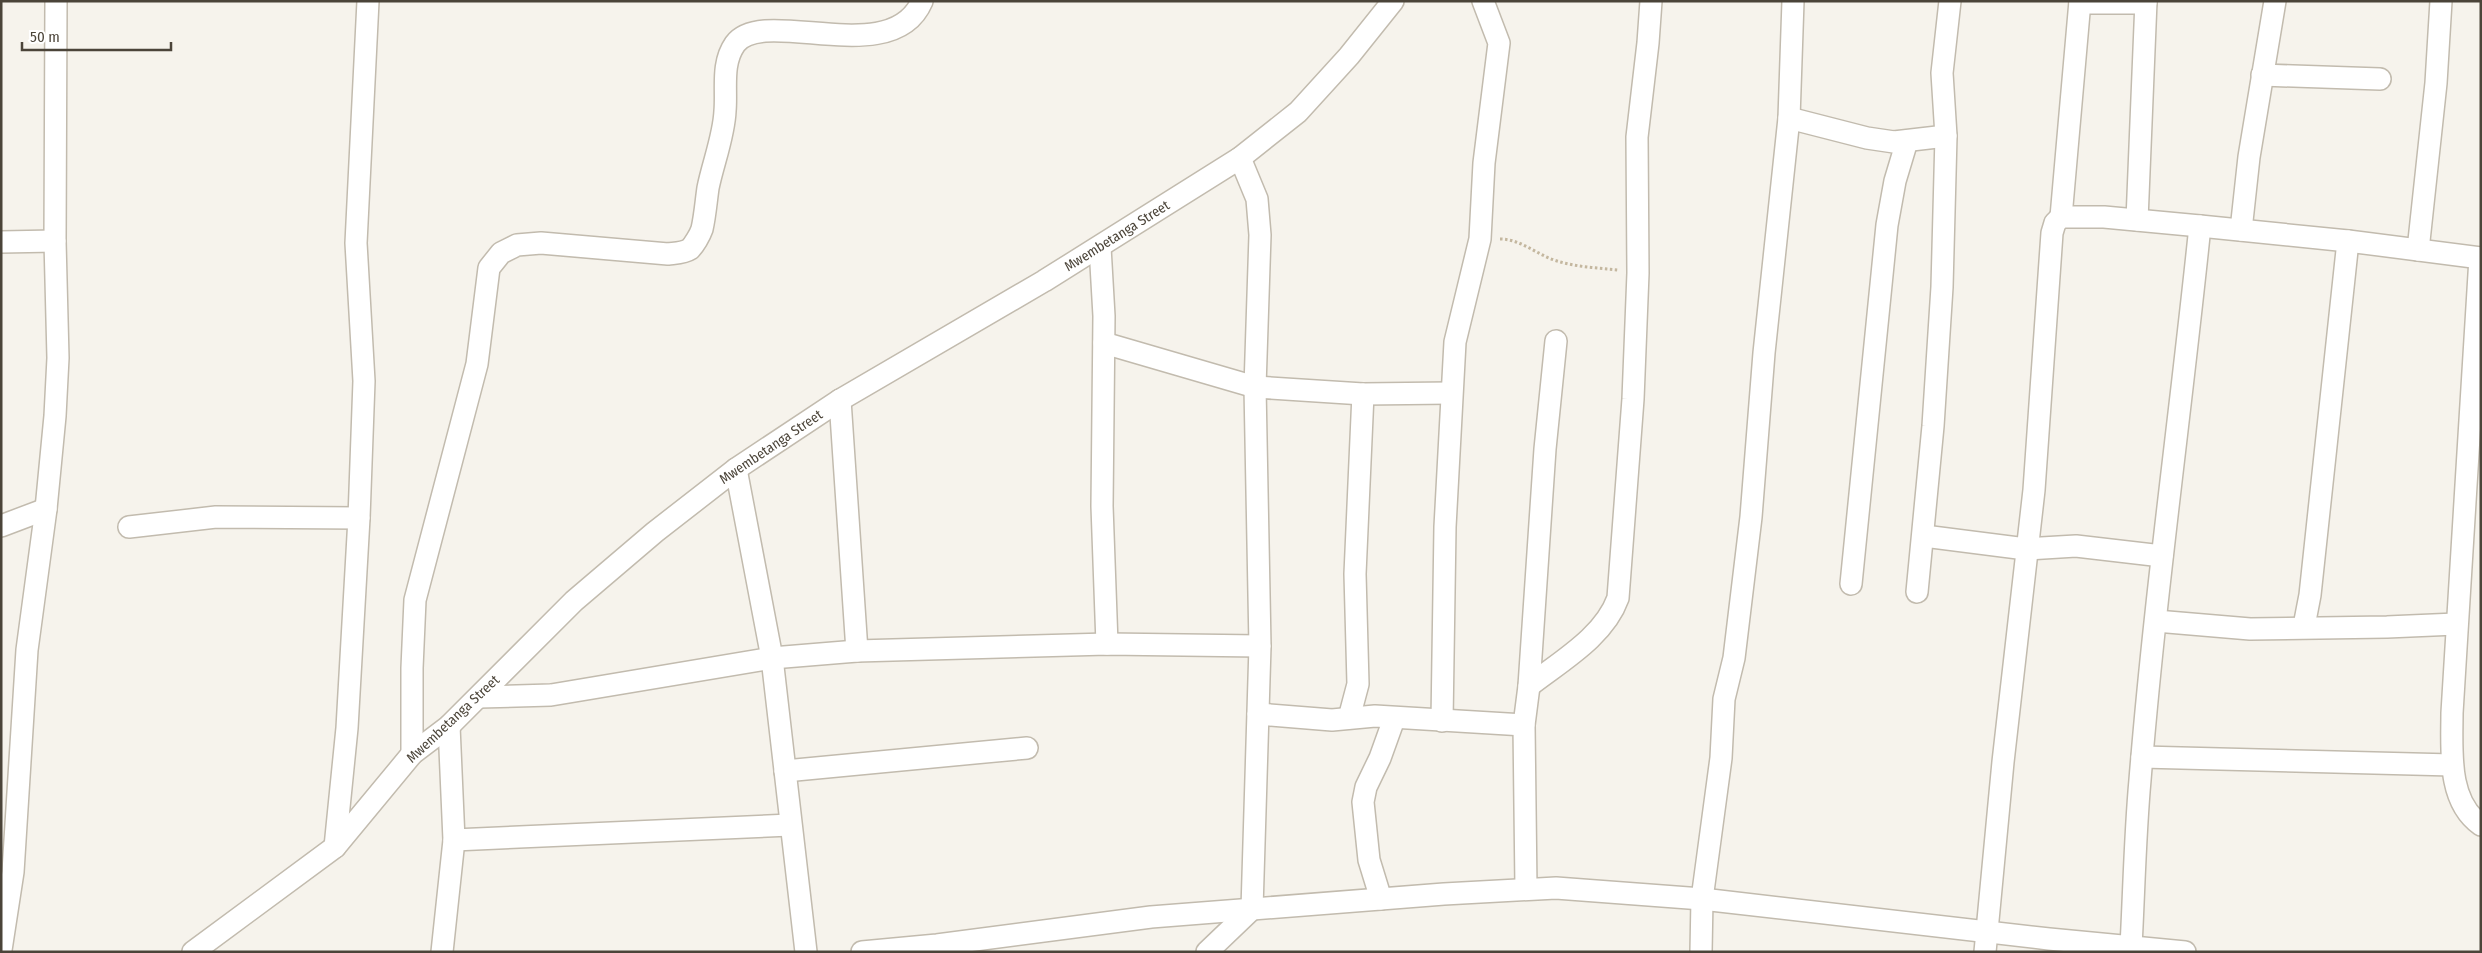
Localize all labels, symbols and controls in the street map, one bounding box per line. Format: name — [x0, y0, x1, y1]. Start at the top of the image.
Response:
scale bar — [22, 20, 171, 52]
text: 50 m — [30, 28, 60, 46]
street label: Mwembetanga Street — [1061, 197, 1173, 275]
street label: Mwembetanga Street — [716, 406, 826, 488]
street label: Mwembetanga Street — [403, 671, 503, 766]

